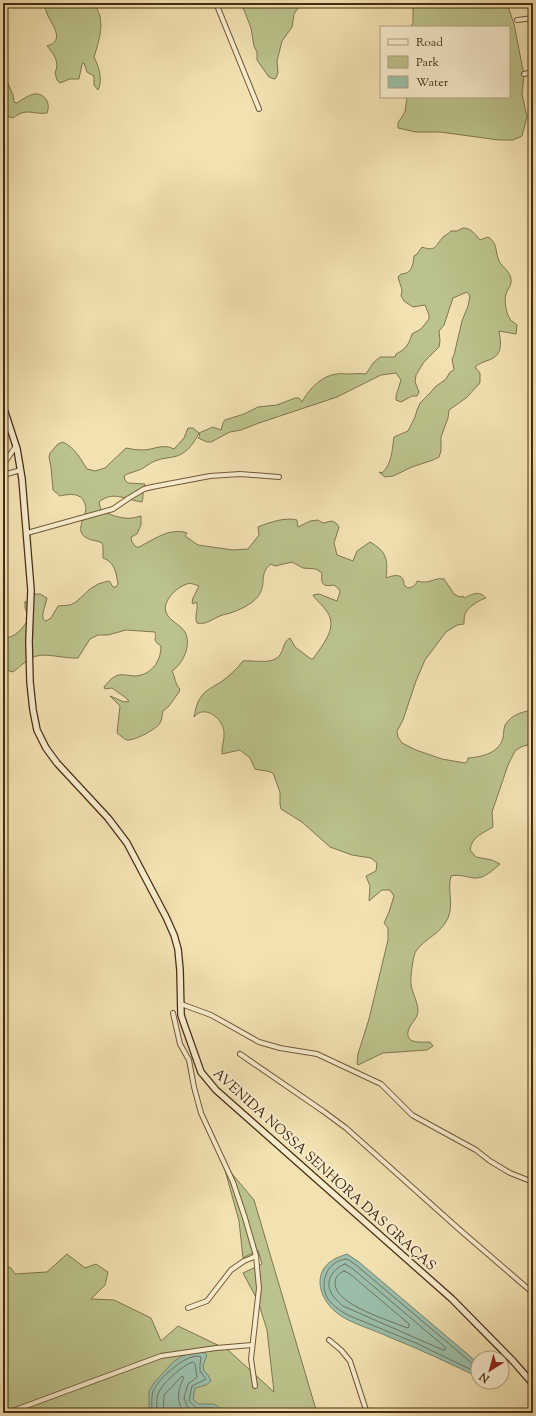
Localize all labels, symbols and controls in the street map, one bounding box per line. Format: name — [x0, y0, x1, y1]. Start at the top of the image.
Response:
legend — [380, 26, 510, 98]
text: Road — [416, 34, 443, 52]
text: Park — [416, 54, 439, 72]
text: Water — [416, 74, 449, 92]
street label: AVENIDA NOSSA SENHORA DAS GRAÇAS — [208, 1065, 440, 1276]
north arrow — [470, 1350, 510, 1390]
text: N — [476, 1368, 494, 1387]

